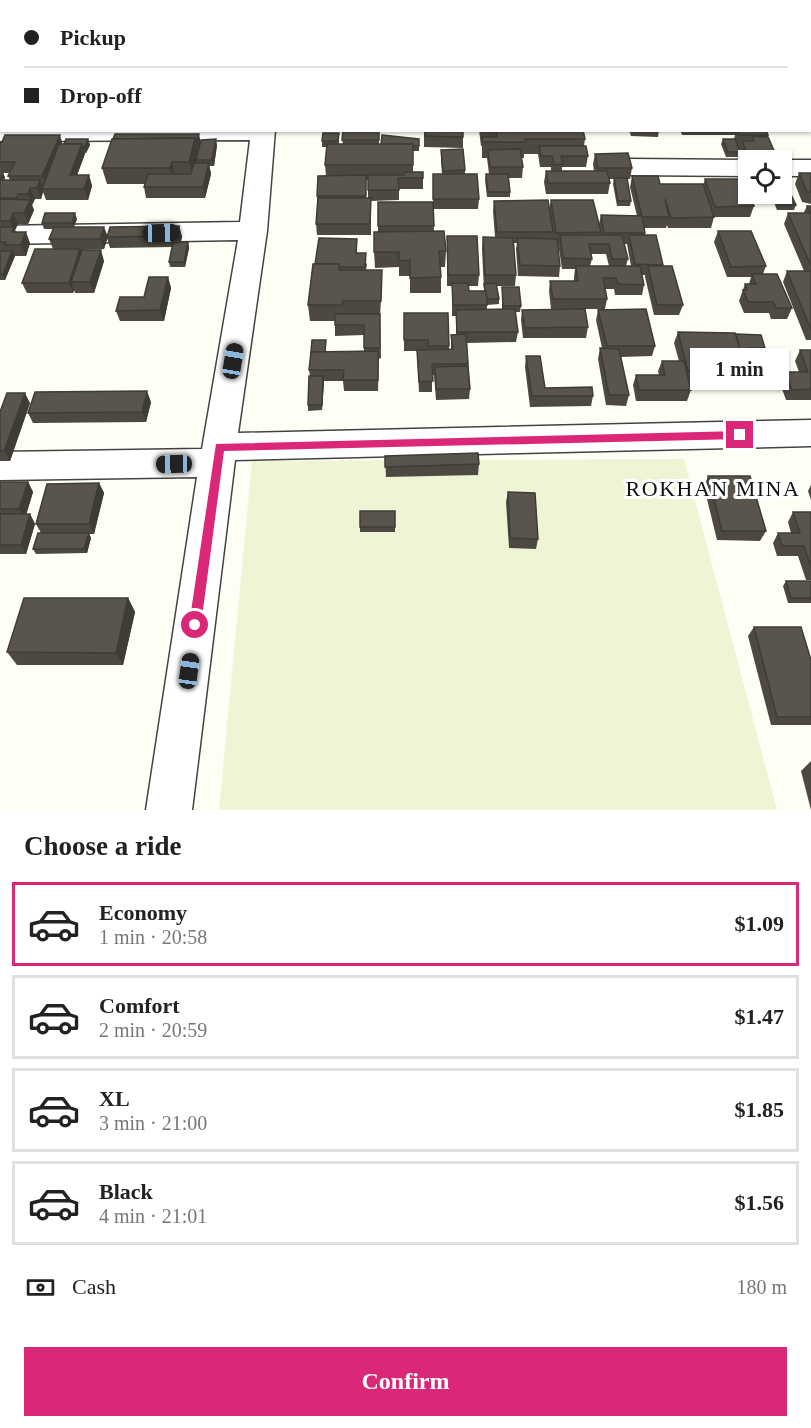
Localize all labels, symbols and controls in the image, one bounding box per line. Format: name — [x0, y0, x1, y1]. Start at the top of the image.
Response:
text: Pickup — [60, 25, 126, 50]
text: Drop-off — [60, 83, 141, 108]
map controls — [738, 150, 792, 204]
button: locate — [738, 150, 792, 204]
car — [143, 224, 179, 242]
car — [221, 342, 245, 380]
callout: 1 min — [690, 348, 789, 390]
text: 1 min — [715, 358, 764, 380]
route end — [726, 421, 753, 448]
car — [156, 455, 192, 473]
district label: ROKHAN MINA — [626, 476, 800, 501]
route start — [181, 611, 208, 638]
car — [178, 652, 200, 690]
text: Choose a ride — [24, 831, 182, 861]
icon: car — [27, 897, 81, 951]
text: Economy — [99, 900, 187, 925]
text: $1.09 — [735, 911, 784, 936]
text: 1 min · 20:58 — [99, 926, 207, 948]
icon: car — [27, 990, 81, 1044]
text: Comfort — [99, 993, 180, 1018]
text: $1.47 — [735, 1004, 784, 1029]
text: 2 min · 20:59 — [99, 1019, 207, 1041]
icon: car — [27, 1083, 81, 1137]
text: XL — [99, 1086, 130, 1111]
text: $1.85 — [735, 1097, 784, 1122]
text: 3 min · 21:00 — [99, 1112, 207, 1134]
icon: car — [27, 1176, 81, 1230]
text: Black — [99, 1179, 153, 1204]
text: $1.56 — [735, 1190, 784, 1215]
text: 4 min · 21:01 — [99, 1205, 207, 1227]
icon: cash — [24, 1271, 57, 1304]
text: Cash — [72, 1274, 116, 1299]
text: 180 m — [736, 1276, 787, 1298]
button: Confirm — [24, 1347, 787, 1416]

